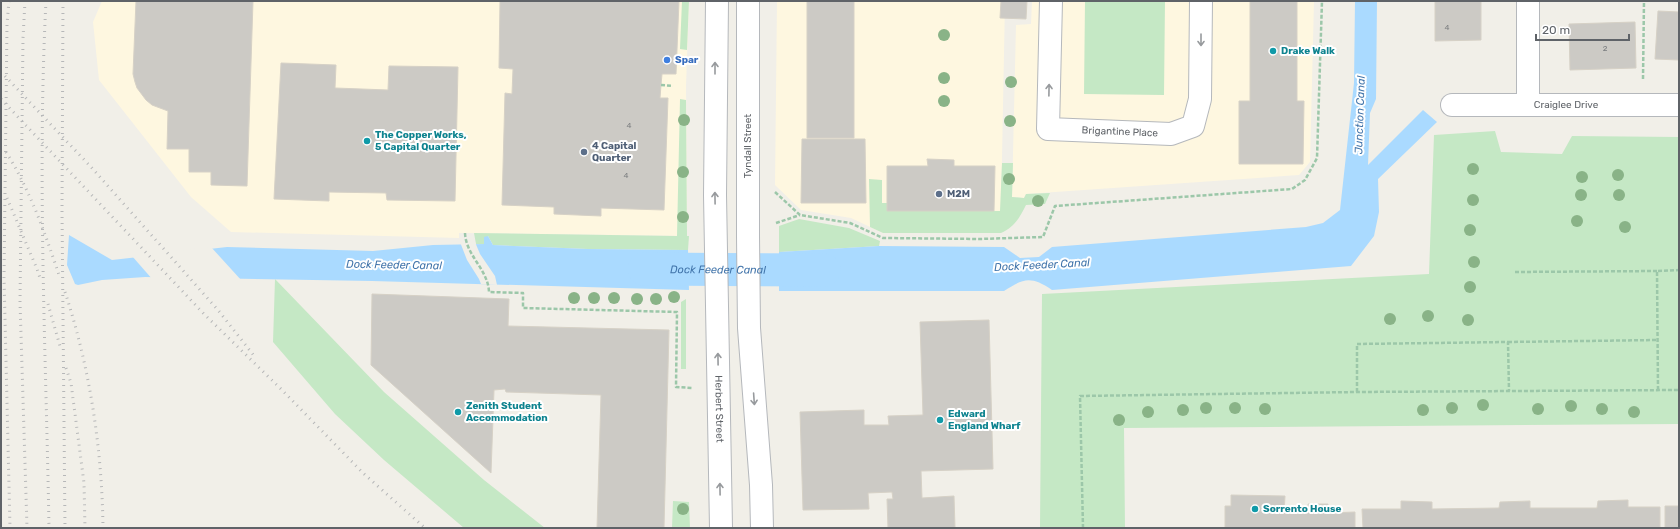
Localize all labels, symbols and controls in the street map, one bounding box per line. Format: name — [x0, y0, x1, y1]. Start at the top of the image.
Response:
scale bar — [1536, 16, 1629, 42]
house number: 4 — [1445, 23, 1450, 32]
text: 20 m — [1542, 23, 1570, 37]
one-way arrow — [1197, 33, 1205, 46]
house number: 2 — [1603, 44, 1608, 53]
place label: Drake Walk — [1281, 45, 1335, 57]
marker: Drake Walk — [1268, 46, 1278, 56]
place label: Spar — [675, 54, 699, 66]
marker: Spar — [662, 55, 672, 65]
one-way arrow — [711, 62, 719, 75]
water label: Junction Canal — [1352, 75, 1368, 154]
one-way arrow — [1045, 84, 1053, 97]
street label: Craiglee Drive — [1534, 99, 1599, 111]
street label: Tyndall Street — [742, 114, 754, 178]
house number: 4 — [627, 121, 632, 130]
street label: Brigantine Place — [1081, 124, 1159, 139]
place label: The Copper Works, 5 Capital Quarter — [375, 129, 467, 153]
marker: The Copper Works, 5 Capital Quarter — [362, 136, 372, 146]
place label: 4 Capital Quarter — [592, 140, 637, 164]
marker: 4 Capital Quarter — [579, 147, 589, 157]
house number: 4 — [624, 171, 629, 180]
place label: M2M — [947, 188, 970, 200]
marker: M2M — [934, 189, 944, 199]
one-way arrow — [711, 192, 719, 205]
water label: Dock Feeder Canal — [994, 256, 1090, 274]
water label: Dock Feeder Canal — [346, 258, 442, 272]
water label: Dock Feeder Canal — [670, 263, 766, 276]
one-way arrow — [714, 353, 721, 366]
street label: Herbert Street — [712, 375, 725, 443]
one-way arrow — [750, 392, 757, 405]
place label: Zenith Student Accommodation — [466, 400, 548, 424]
marker: Zenith Student Accommodation — [453, 407, 463, 417]
place label: Edward England Wharf — [948, 408, 1021, 432]
marker: Edward England Wharf — [935, 415, 945, 425]
one-way arrow — [716, 483, 724, 496]
place label: Sorrento House — [1263, 503, 1342, 515]
marker: Sorrento House — [1250, 504, 1260, 514]

